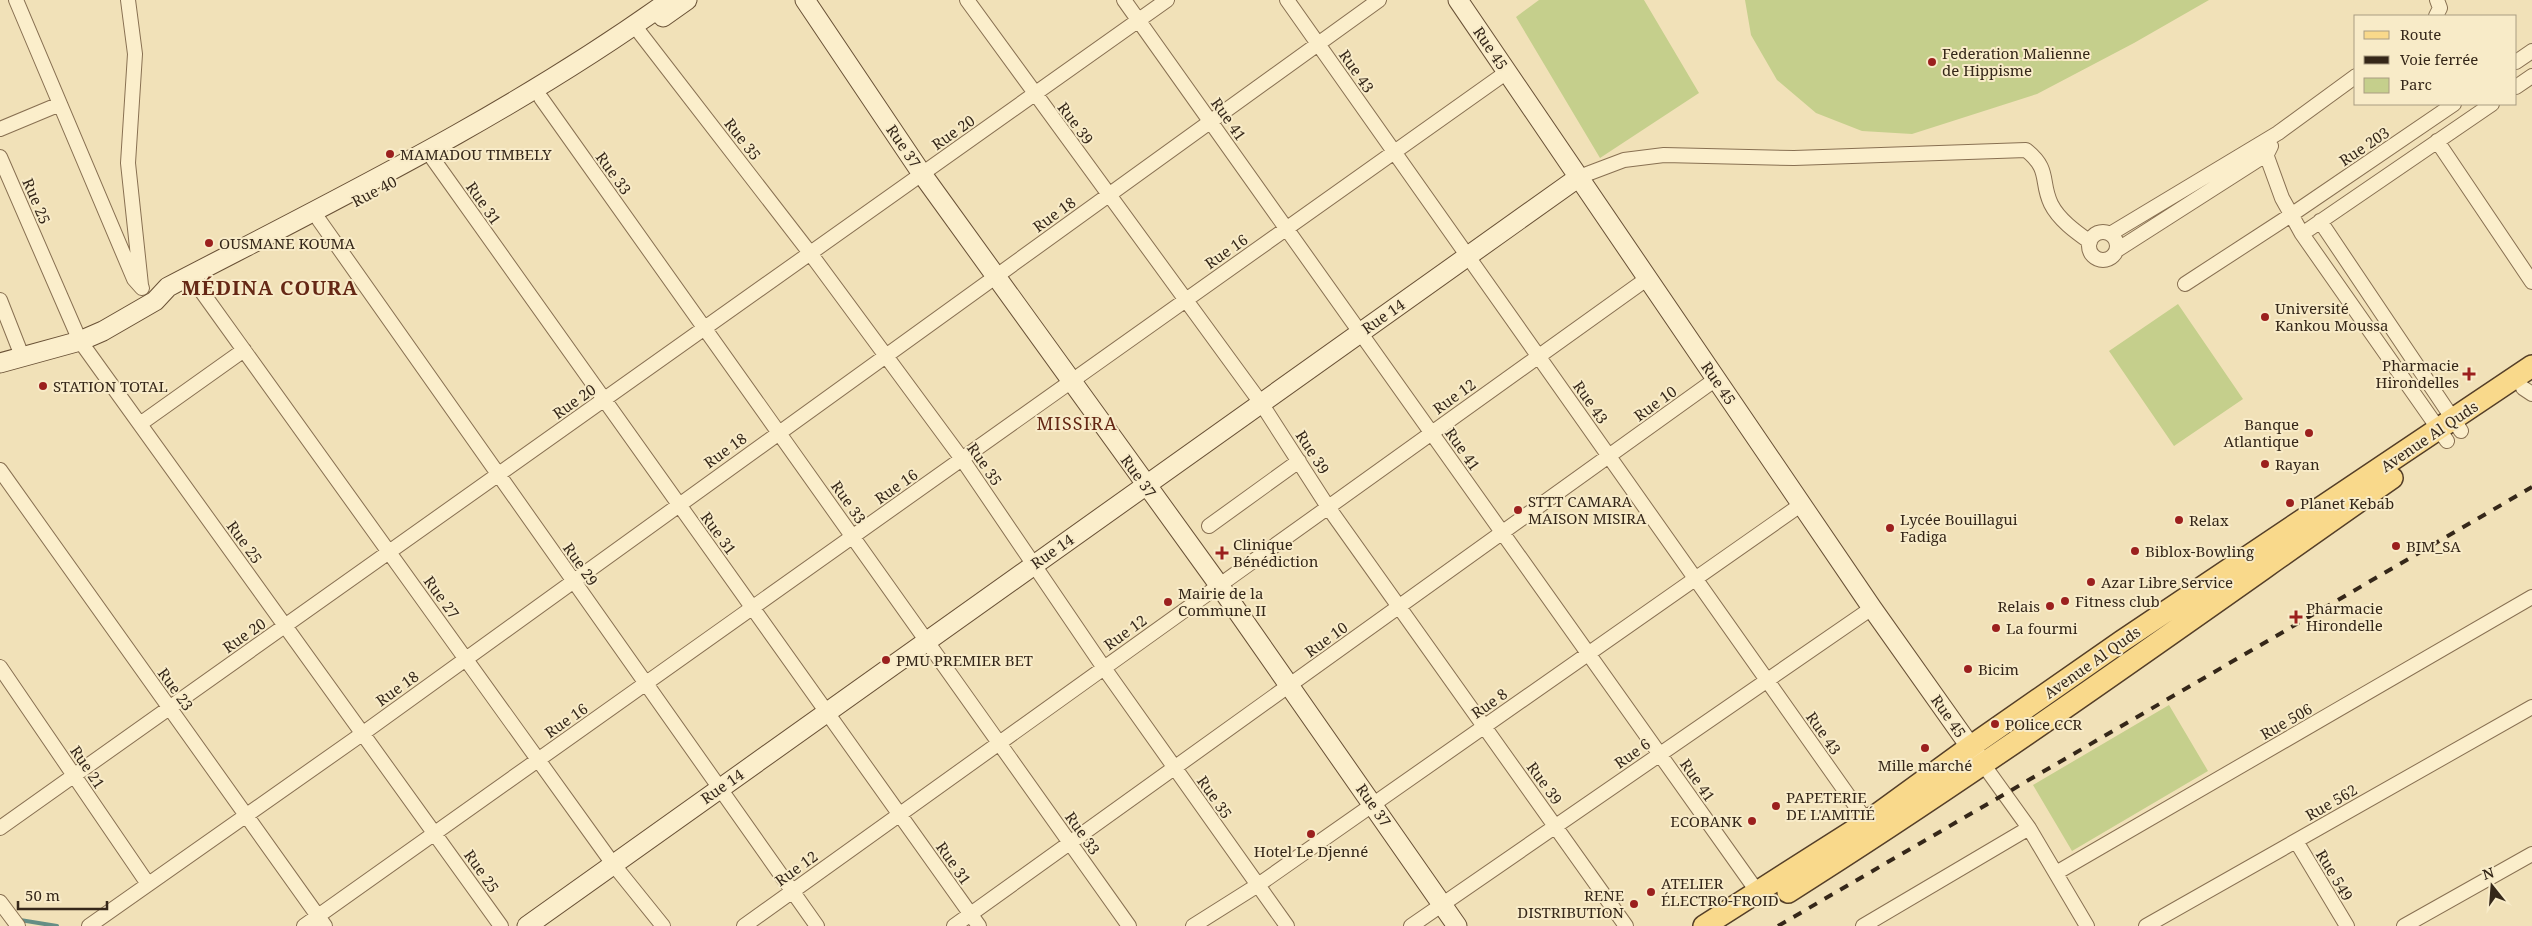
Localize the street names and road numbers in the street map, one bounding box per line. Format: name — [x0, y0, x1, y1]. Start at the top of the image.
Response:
street label: Rue 45 — [1469, 22, 1513, 74]
street label: Rue 43 — [1335, 46, 1379, 96]
street label: Rue 41 — [1207, 94, 1251, 144]
street label: Rue 39 — [1054, 98, 1098, 148]
street label: Rue 20 — [928, 110, 978, 154]
street label: Rue 35 — [720, 114, 766, 164]
street label: Rue 37 — [882, 120, 926, 172]
street label: Rue 203 — [2335, 122, 2393, 170]
street label: Rue 33 — [592, 148, 636, 198]
street label: Rue 40 — [348, 171, 400, 211]
street label: Rue 25 — [18, 175, 56, 227]
street label: Rue 31 — [462, 178, 506, 228]
street label: Rue 18 — [1029, 192, 1079, 236]
street label: Rue 16 — [1201, 229, 1251, 273]
street label: Rue 14 — [1358, 294, 1409, 338]
street label: Rue 45 — [1697, 357, 1741, 409]
street label: Rue 12 — [1429, 374, 1479, 418]
street label: Rue 43 — [1569, 377, 1613, 427]
street label: Rue 20 — [549, 379, 599, 423]
street label: Rue 10 — [1630, 381, 1680, 425]
street label: Avenue Al Quds — [2376, 396, 2482, 476]
street label: Rue 41 — [1441, 424, 1485, 474]
street label: Rue 39 — [1292, 426, 1334, 478]
street label: Rue 18 — [700, 428, 750, 472]
street label: Rue 35 — [963, 439, 1007, 489]
street label: Rue 37 — [1117, 451, 1161, 501]
street label: Rue 16 — [871, 464, 921, 508]
street label: Rue 33 — [827, 477, 871, 527]
street label: Rue 31 — [697, 508, 741, 558]
street label: Rue 25 — [223, 517, 267, 567]
street label: Rue 14 — [1027, 529, 1078, 573]
street label: Rue 29 — [559, 539, 603, 589]
street label: Rue 27 — [420, 572, 464, 622]
street label: Rue 12 — [1100, 610, 1150, 654]
street label: Rue 20 — [219, 613, 269, 657]
street label: Rue 10 — [1301, 617, 1351, 661]
street label: Avenue Al Quds — [2040, 621, 2144, 703]
street label: Rue 23 — [154, 664, 198, 714]
street label: Rue 18 — [372, 666, 422, 710]
street label: Rue 8 — [1467, 683, 1511, 723]
street label: Rue 45 — [1927, 691, 1971, 741]
street label: Rue 16 — [541, 698, 591, 742]
street label: Rue 506 — [2257, 698, 2315, 744]
street label: Rue 43 — [1802, 708, 1846, 758]
street label: Rue 6 — [1610, 733, 1654, 773]
street label: Rue 21 — [66, 741, 110, 793]
street label: Rue 41 — [1676, 755, 1720, 805]
street label: Rue 39 — [1523, 758, 1567, 808]
street label: Rue 14 — [697, 764, 748, 808]
street label: Rue 35 — [1193, 772, 1237, 822]
street label: Rue 562 — [2302, 779, 2360, 825]
street label: Rue 37 — [1352, 780, 1396, 830]
street label: Rue 33 — [1061, 808, 1105, 858]
street label: Rue 31 — [932, 838, 976, 888]
street label: Rue 25 — [460, 846, 504, 896]
street label: Rue 12 — [771, 846, 821, 890]
street label: Rue 549 — [2312, 846, 2358, 904]

